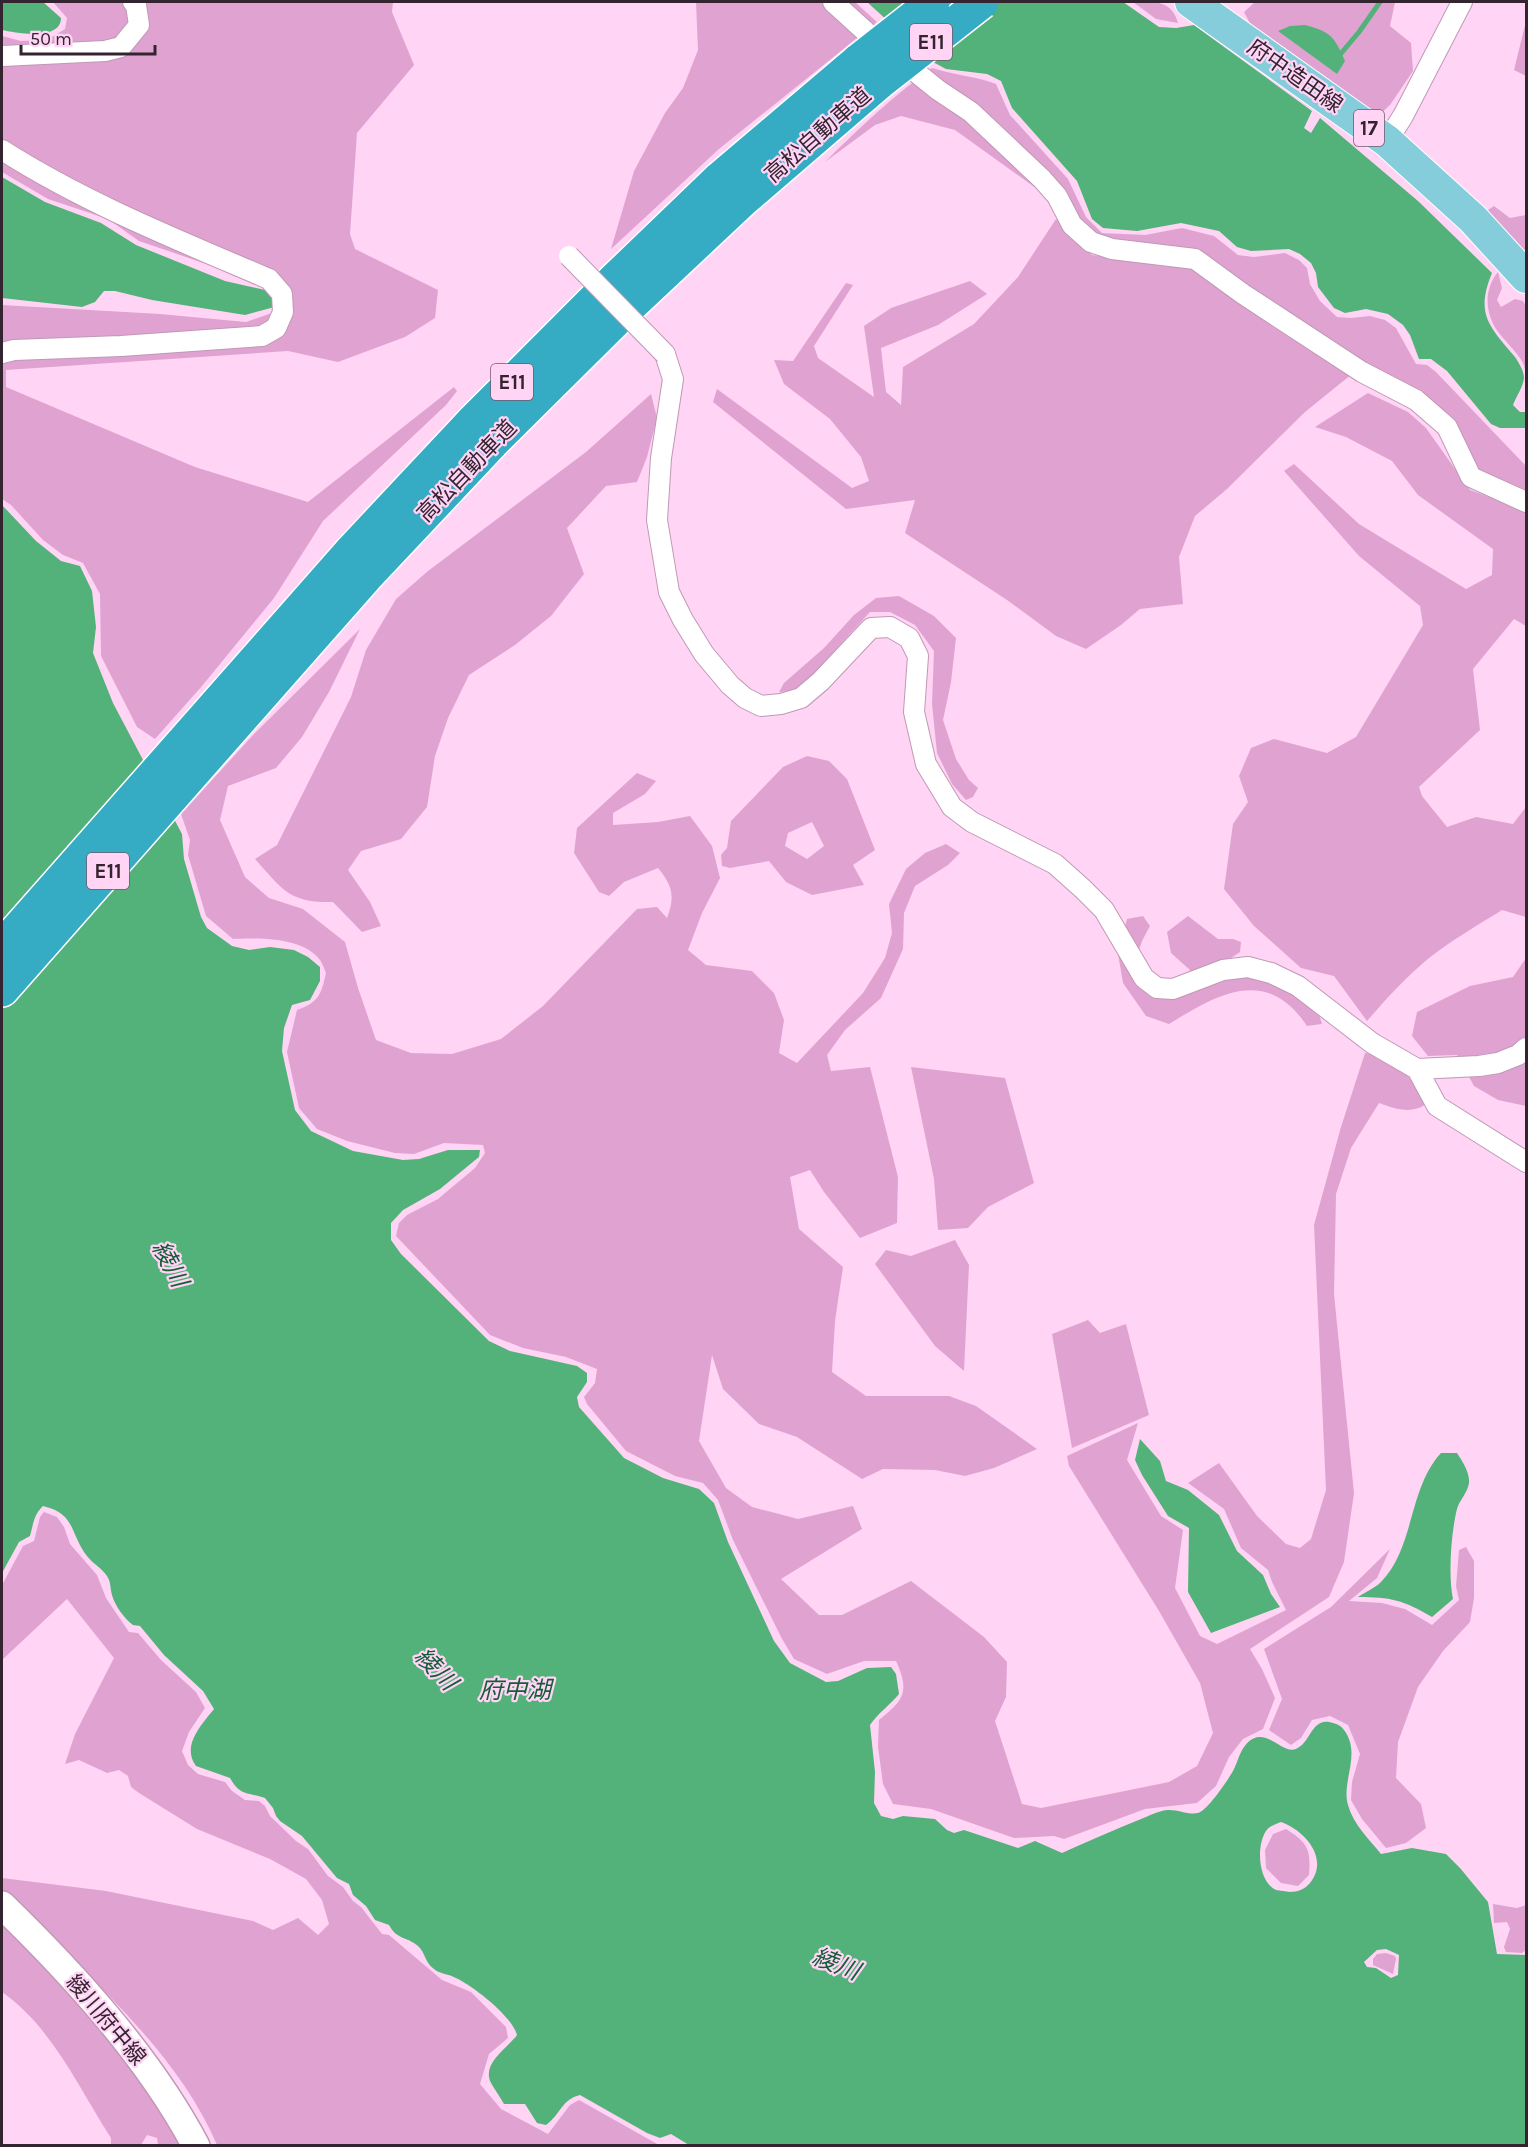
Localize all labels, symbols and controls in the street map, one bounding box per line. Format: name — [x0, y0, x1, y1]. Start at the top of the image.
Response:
scale bar — [21, 18, 154, 56]
road number: E11 — [910, 24, 952, 60]
text: 50 m — [30, 28, 72, 50]
street label: 府中造田線 — [1242, 34, 1348, 118]
street label: 高松自動車道 — [760, 82, 876, 188]
road number: 17 — [1354, 110, 1384, 146]
road number: E11 — [491, 364, 533, 400]
street label: 高松自動車道 — [412, 414, 522, 528]
road number: E11 — [87, 853, 129, 889]
water label: 綾川 — [146, 1236, 195, 1294]
water label: 綾川 — [409, 1642, 465, 1698]
water label: 府中湖 — [479, 1676, 555, 1704]
water label: 綾川 — [809, 1942, 866, 1987]
street label: 綾川府中線 — [61, 1970, 151, 2070]

